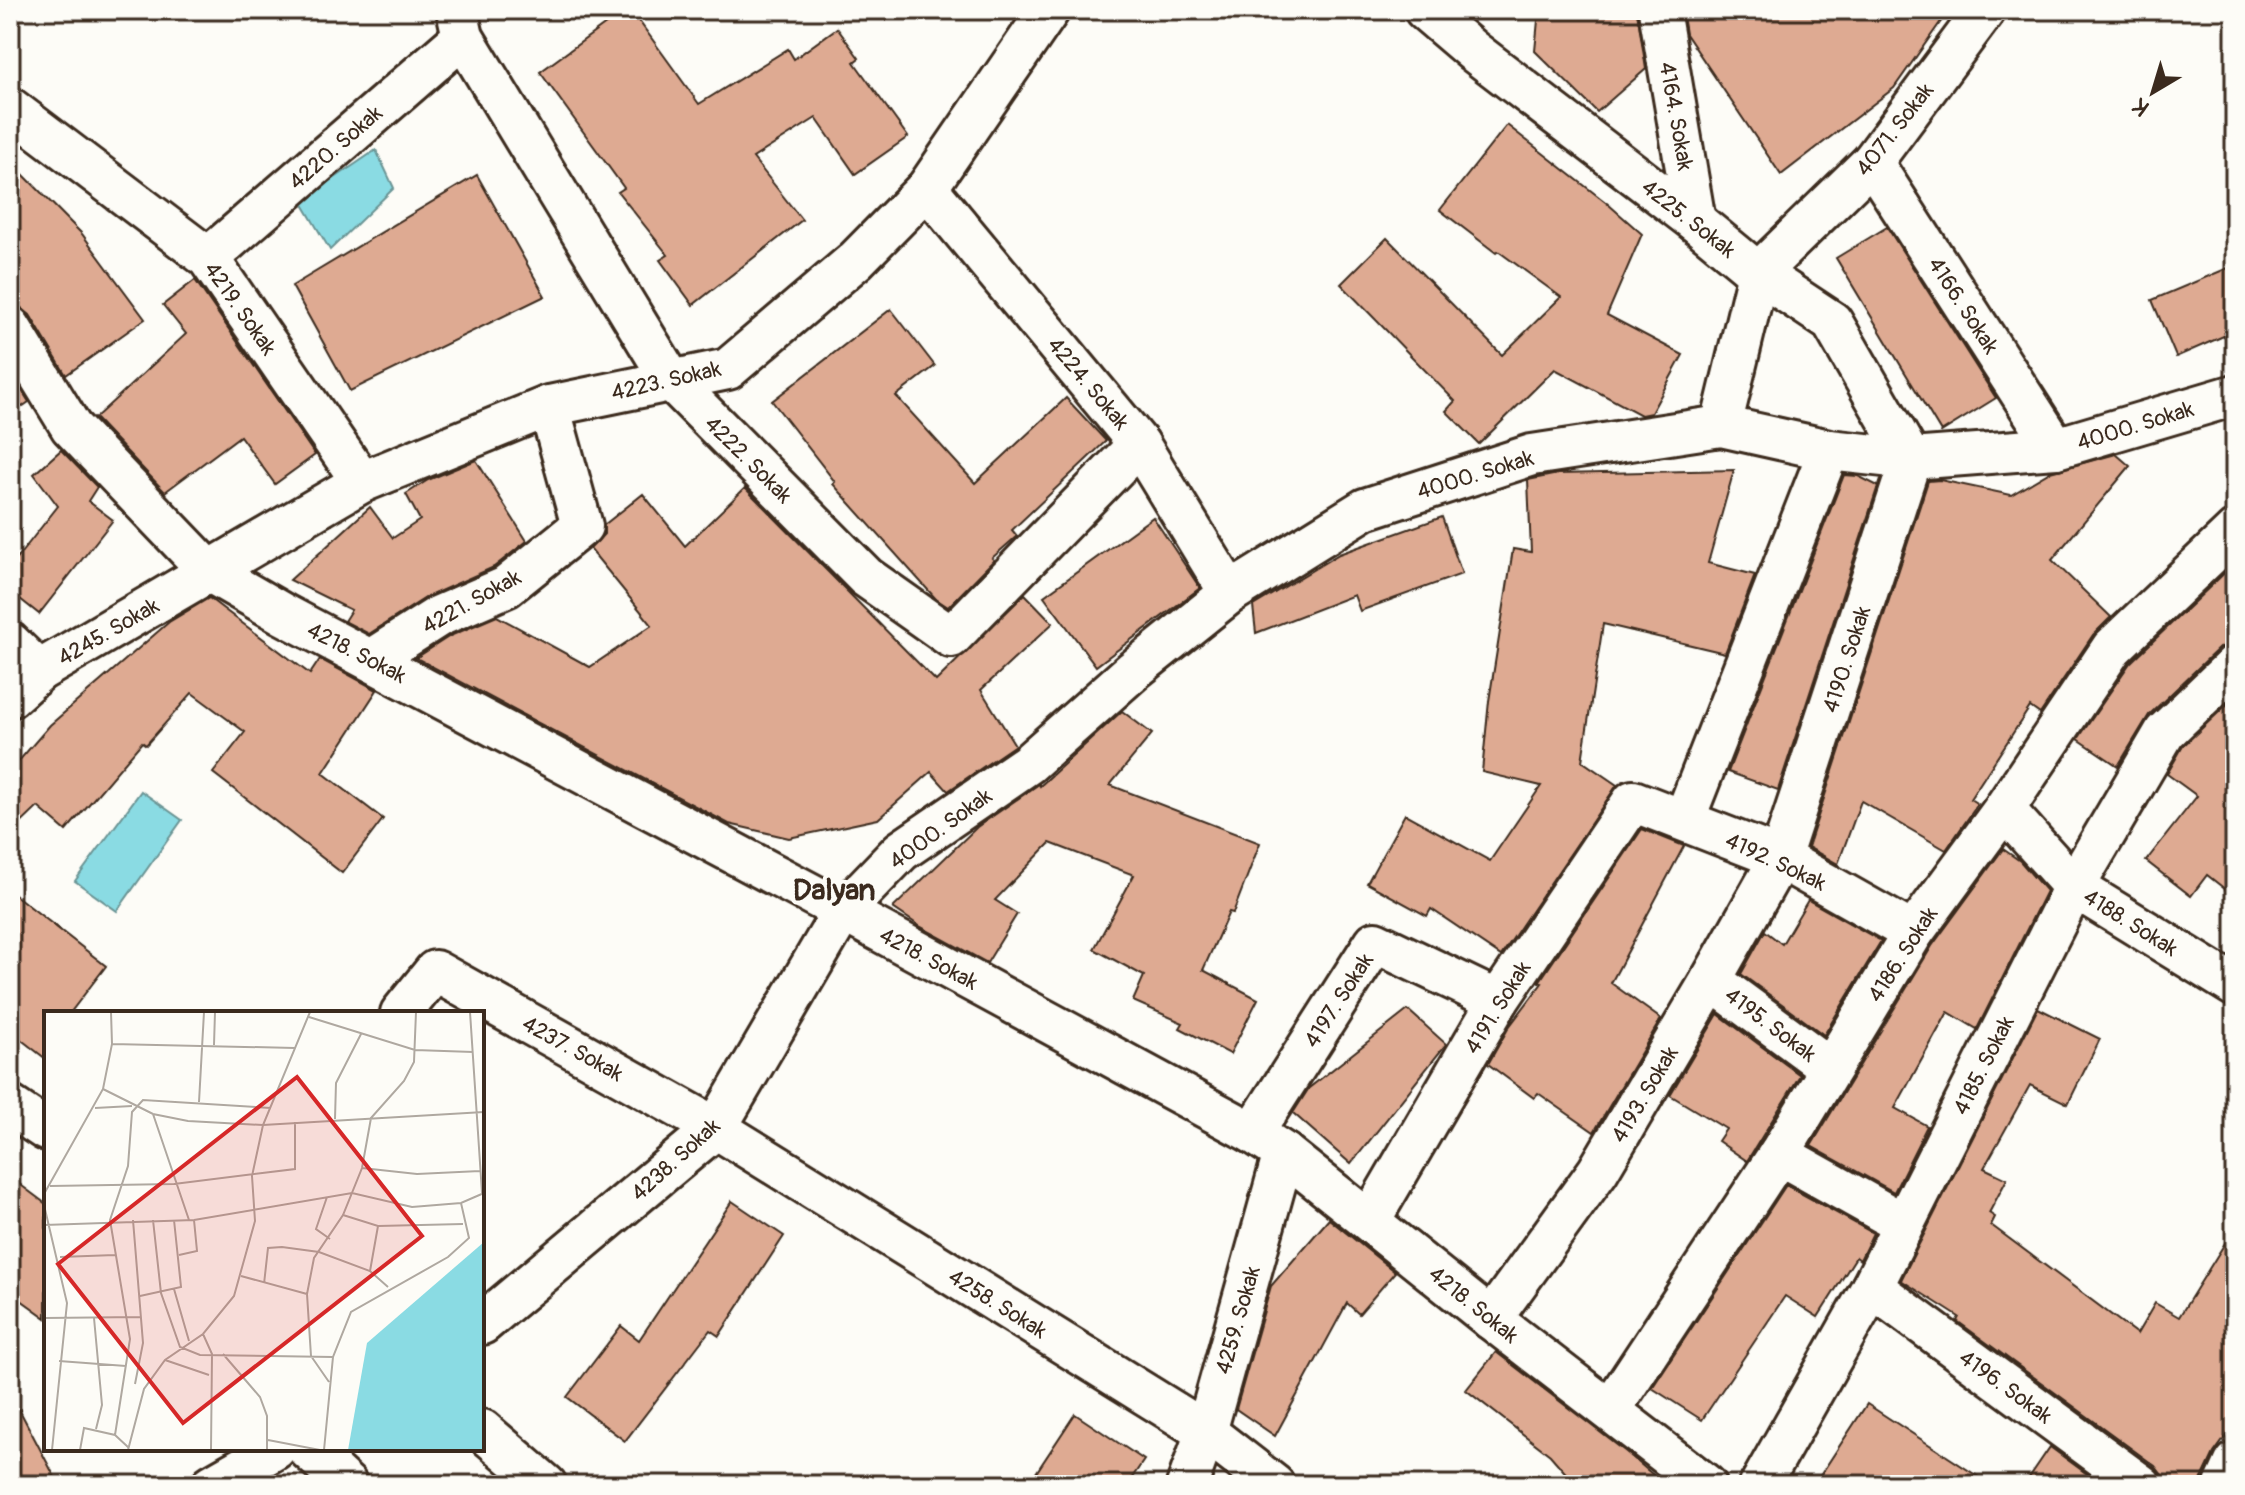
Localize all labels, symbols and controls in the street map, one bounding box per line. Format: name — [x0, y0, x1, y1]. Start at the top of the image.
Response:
north arrow — [2113, 52, 2193, 132]
street label: 4164. Sokak — [1653, 60, 1699, 173]
street label: 4071. Sokak — [1850, 77, 1940, 182]
text: K — [2127, 91, 2155, 122]
street label: 4220. Sokak — [283, 99, 388, 196]
street label: 4225. Sokak — [1636, 173, 1741, 264]
street label: 4166. Sokak — [1922, 252, 2005, 359]
street label: 4219. Sokak — [198, 256, 283, 361]
street label: 4224. Sokak — [1041, 331, 1135, 436]
street label: 4223. Sokak — [609, 355, 724, 407]
street label: 4000. Sokak — [2074, 395, 2197, 457]
street label: 4222. Sokak — [699, 410, 798, 509]
street label: 4000. Sokak — [1414, 444, 1537, 506]
street label: 4221. Sokak — [417, 563, 526, 640]
street label: 4245. Sokak — [53, 592, 164, 672]
street label: 4190. Sokak — [1817, 602, 1877, 716]
street label: 4218. Sokak — [302, 616, 411, 690]
street label: 4000. Sokak — [884, 782, 998, 876]
street label: 4192. Sokak — [1721, 826, 1830, 897]
district label: Dalyan — [793, 872, 875, 909]
street label: 4188. Sokak — [2078, 883, 2183, 963]
street label: 4186. Sokak — [1862, 902, 1944, 1007]
street label: 4218. Sokak — [874, 921, 983, 996]
street label: 4197. Sokak — [1298, 948, 1380, 1053]
street label: 4191. Sokak — [1458, 956, 1537, 1059]
street label: 4195. Sokak — [1719, 981, 1822, 1068]
street label: 4237. Sokak — [517, 1010, 628, 1088]
inset map — [44, 1011, 484, 1451]
street label: 4185. Sokak — [1947, 1011, 2021, 1120]
street label: 4193. Sokak — [1605, 1041, 1685, 1148]
street label: 4238. Sokak — [625, 1112, 726, 1207]
street label: 4218. Sokak — [1423, 1260, 1524, 1350]
street label: 4258. Sokak — [943, 1263, 1052, 1345]
street label: 4259. Sokak — [1209, 1263, 1267, 1378]
street label: 4196. Sokak — [1953, 1344, 2057, 1430]

